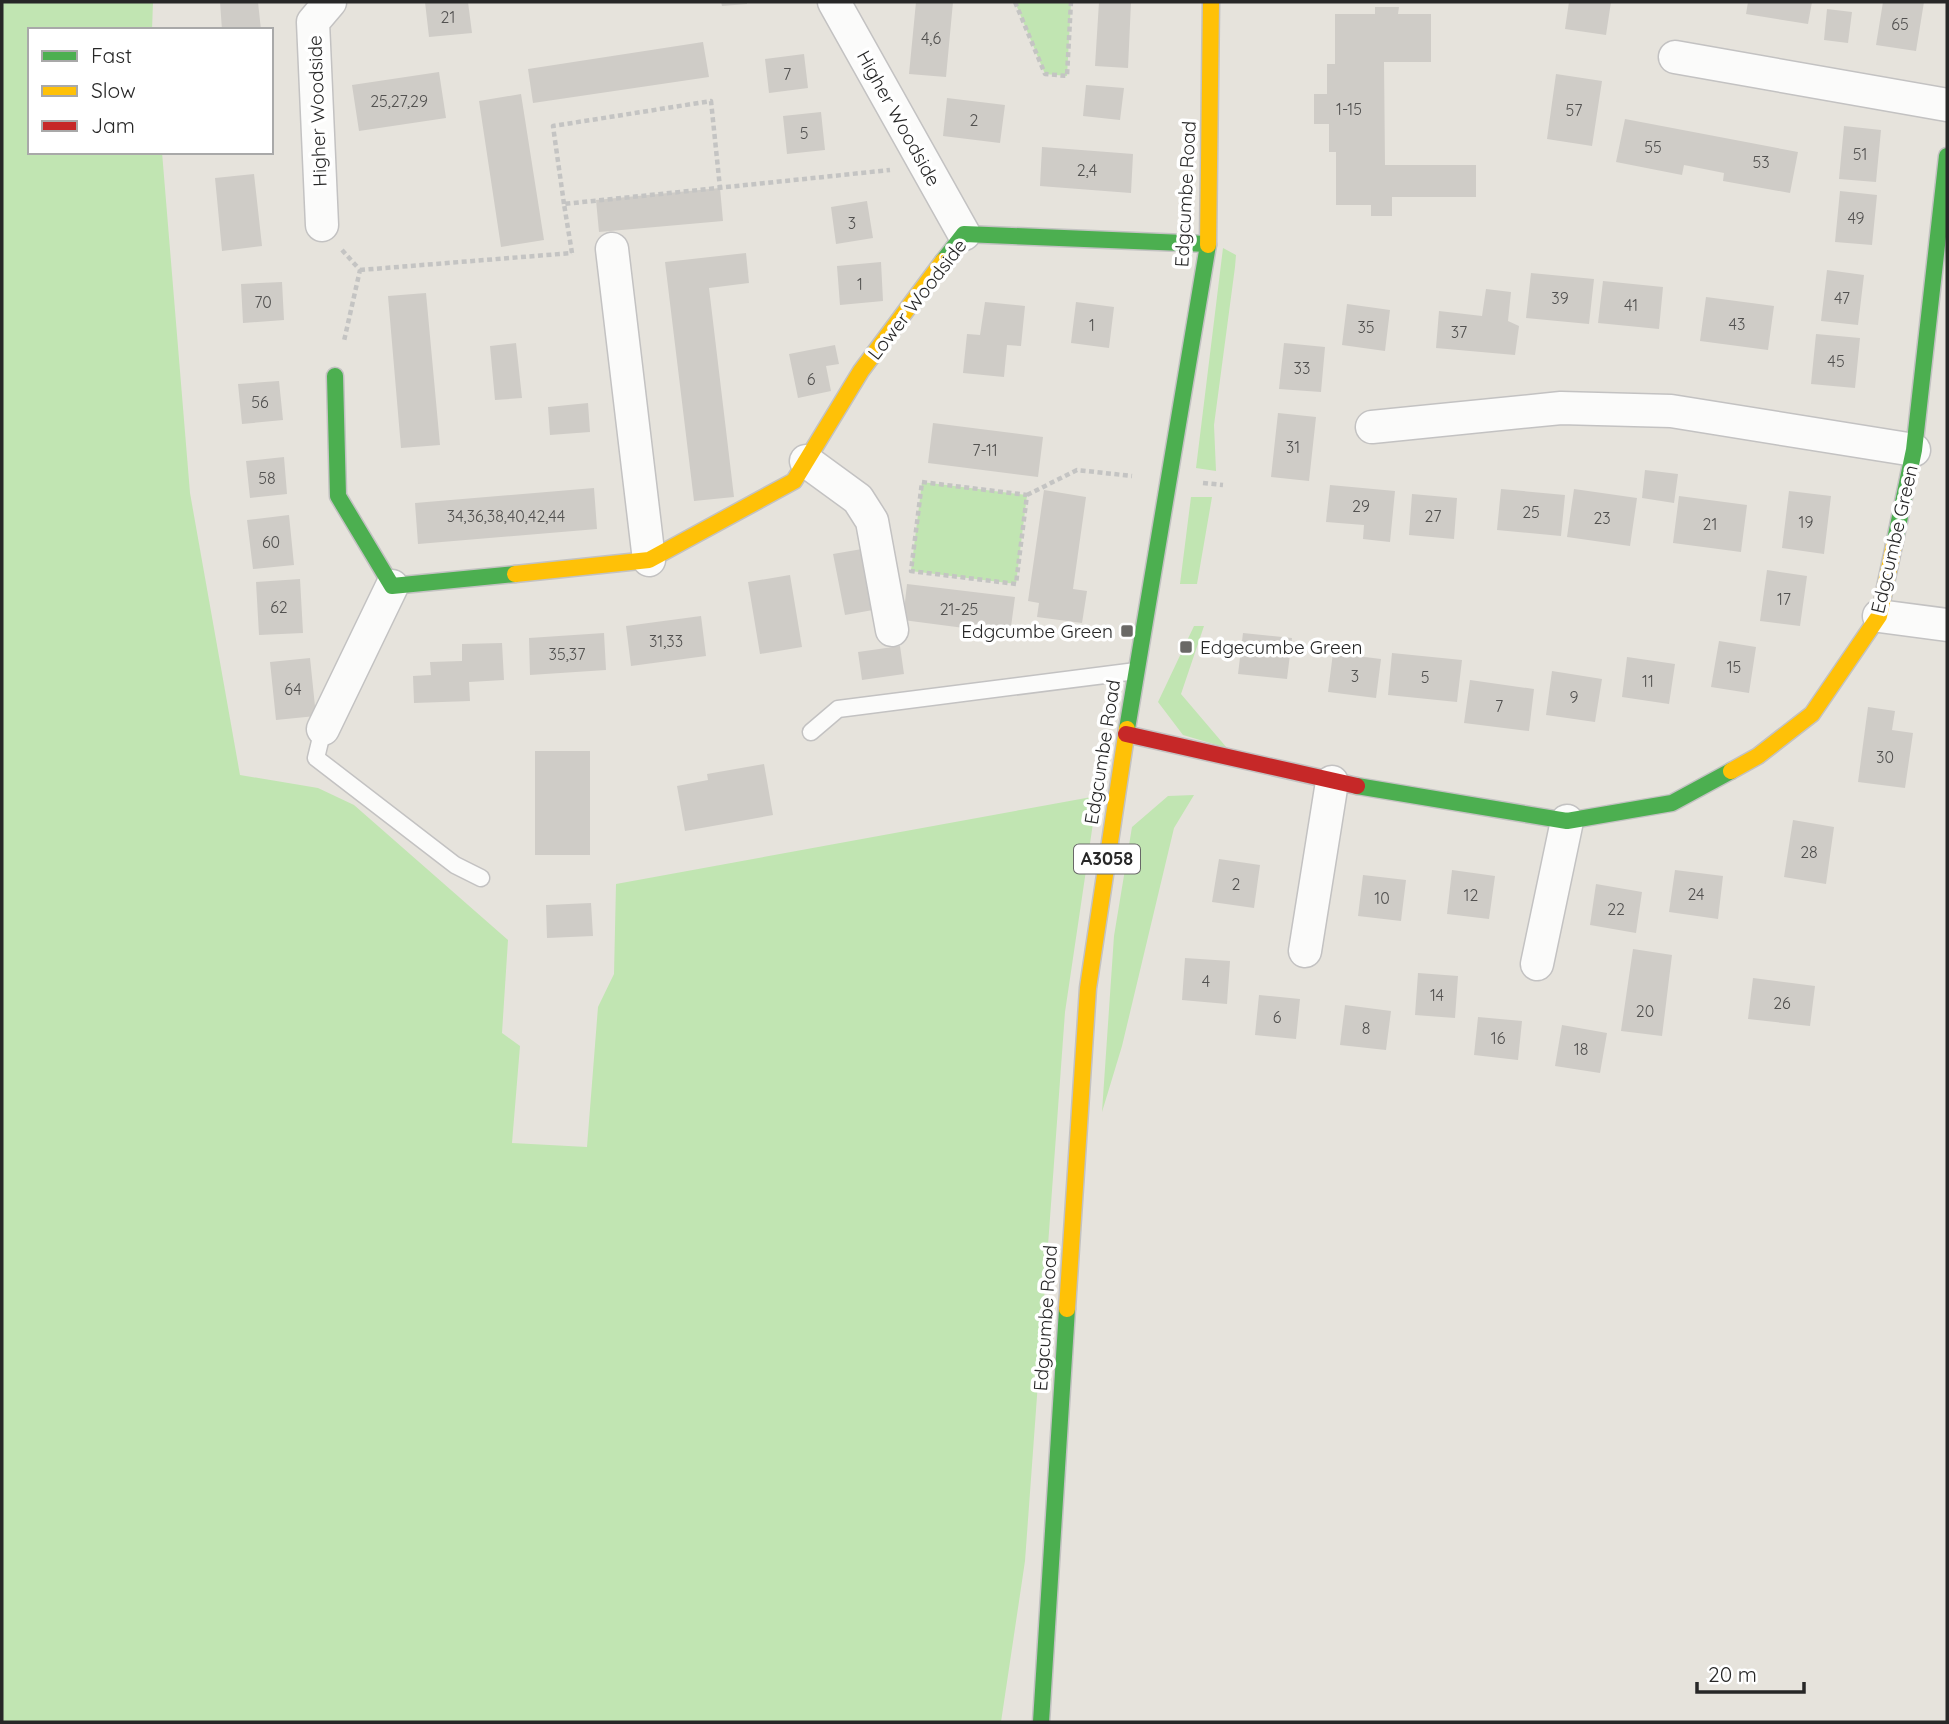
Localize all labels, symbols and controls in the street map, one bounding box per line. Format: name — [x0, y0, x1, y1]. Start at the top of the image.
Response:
house number: 21 — [441, 7, 455, 27]
house number: 65 — [1891, 14, 1909, 34]
legend — [28, 28, 273, 154]
house number: 4,6 — [921, 28, 941, 48]
street label: Higher Woodside — [302, 35, 332, 187]
text: Fast — [91, 42, 132, 68]
street label: Higher Woodside — [852, 46, 946, 190]
house number: 7 — [783, 64, 791, 84]
text: Slow — [91, 77, 136, 103]
house number: 25,27,29 — [370, 91, 428, 111]
house number: 1-15 — [1336, 99, 1362, 119]
house number: 57 — [1566, 100, 1582, 120]
house number: 2 — [970, 110, 979, 130]
text: Jam — [91, 112, 135, 138]
street label: Edgcumbe Road — [1169, 120, 1201, 268]
house number: 5 — [800, 123, 808, 143]
house number: 55 — [1644, 137, 1662, 157]
house number: 51 — [1853, 144, 1867, 164]
house number: 53 — [1752, 152, 1770, 172]
house number: 2,4 — [1077, 160, 1097, 180]
house number: 49 — [1847, 208, 1865, 228]
house number: 3 — [848, 213, 856, 233]
street label: Lower Woodside — [862, 234, 972, 364]
house number: 1 — [857, 274, 863, 294]
house number: 39 — [1551, 288, 1569, 308]
house number: 47 — [1834, 288, 1850, 308]
house number: 70 — [254, 292, 272, 312]
house number: 41 — [1624, 295, 1638, 315]
house number: 43 — [1729, 314, 1745, 334]
house number: 1 — [1089, 315, 1095, 335]
house number: 35 — [1357, 317, 1375, 337]
house number: 37 — [1451, 322, 1467, 342]
house number: 45 — [1827, 351, 1845, 371]
house number: 33 — [1294, 358, 1310, 378]
house number: 6 — [807, 369, 816, 389]
house number: 56 — [251, 392, 269, 412]
house number: 31 — [1286, 437, 1300, 457]
house number: 7-11 — [972, 440, 998, 460]
street label: Edgcumbe Green — [1865, 462, 1923, 616]
house number: 58 — [258, 468, 276, 488]
house number: 29 — [1352, 496, 1370, 516]
house number: 25 — [1522, 502, 1540, 522]
house number: 34,36,38,40,42,44 — [447, 506, 565, 526]
house number: 27 — [1425, 506, 1441, 526]
house number: 23 — [1593, 508, 1611, 528]
house number: 19 — [1799, 512, 1813, 532]
house number: 21 — [1703, 514, 1717, 534]
house number: 60 — [262, 532, 280, 552]
house number: 17 — [1777, 589, 1791, 609]
house number: 62 — [270, 597, 288, 617]
house number: 21-25 — [940, 599, 978, 619]
place label: Edgcumbe Green — [961, 619, 1113, 643]
marker: Edgcumbe Green — [1119, 623, 1135, 639]
house number: 31,33 — [649, 631, 683, 651]
place label: Edgecumbe Green — [1200, 635, 1362, 659]
marker: Edgecumbe Green — [1178, 639, 1194, 655]
house number: 35,37 — [549, 644, 585, 664]
house number: 15 — [1727, 657, 1741, 677]
house number: 3 — [1351, 666, 1359, 686]
house number: 5 — [1421, 667, 1429, 687]
house number: 11 — [1642, 671, 1654, 691]
street label: Edgcumbe Road — [1079, 678, 1125, 826]
house number: 64 — [284, 679, 302, 699]
house number: 9 — [1570, 687, 1579, 707]
house number: 7 — [1495, 696, 1503, 716]
house number: 30 — [1876, 747, 1894, 767]
house number: 28 — [1800, 842, 1818, 862]
road number: A3058 — [1074, 844, 1140, 874]
house number: 2 — [1232, 874, 1241, 894]
house number: 24 — [1687, 884, 1705, 904]
house number: 12 — [1464, 885, 1479, 905]
house number: 10 — [1374, 888, 1390, 908]
house number: 22 — [1607, 899, 1625, 919]
house number: 4 — [1202, 971, 1210, 991]
house number: 14 — [1430, 985, 1444, 1005]
house number: 26 — [1773, 993, 1791, 1013]
house number: 20 — [1636, 1001, 1654, 1021]
house number: 6 — [1273, 1007, 1282, 1027]
house number: 8 — [1362, 1018, 1370, 1038]
house number: 16 — [1491, 1028, 1506, 1048]
house number: 18 — [1574, 1039, 1588, 1059]
street label: Edgcumbe Road — [1028, 1244, 1062, 1392]
scale bar — [1697, 1650, 1804, 1694]
text: 20 m — [1708, 1661, 1757, 1687]

